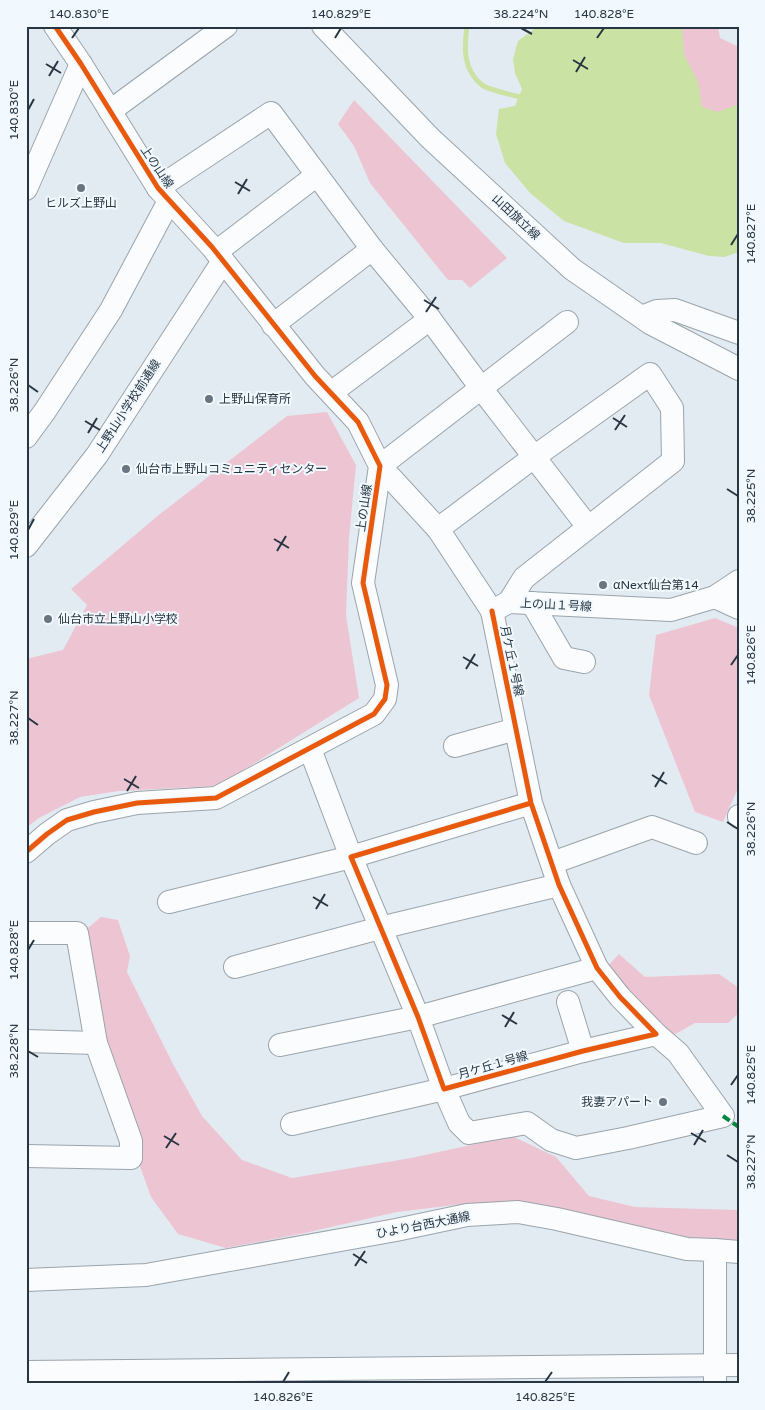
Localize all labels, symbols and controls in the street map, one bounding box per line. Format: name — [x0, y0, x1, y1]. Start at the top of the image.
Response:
text: 140.830°E — [49, 7, 110, 21]
text: 140.829°E — [311, 7, 372, 21]
text: 38.224°N — [494, 7, 548, 21]
text: 140.828°E — [574, 7, 635, 21]
text: 140.830°E — [7, 79, 21, 140]
street label: 上の山線 — [138, 143, 176, 191]
marker: ヒルズ上野山 — [75, 182, 87, 194]
street label: 山田旗立線 — [489, 191, 543, 243]
place label: ヒルズ上野山 — [45, 196, 117, 210]
text: 140.827°E — [744, 203, 758, 264]
street label: 上野山小学校前通線 — [93, 357, 163, 455]
text: 38.226°N — [7, 358, 21, 412]
place label: 上野山保育所 — [219, 392, 291, 406]
marker: 上野山保育所 — [203, 393, 215, 405]
place label: 仙台市上野山コミュニティセンター — [136, 462, 327, 476]
marker: 仙台市上野山コミュニティセンター — [120, 463, 132, 475]
text: 38.225°N — [744, 469, 758, 523]
street label: 上の山線 — [354, 483, 374, 533]
text: 140.829°E — [7, 499, 21, 560]
place label: αNext仙台第14 — [613, 578, 699, 592]
marker: αNext仙台第14 — [597, 579, 609, 591]
street label: 上の山１号線 — [520, 596, 592, 614]
place label: 仙台市立上野山小学校 — [58, 612, 178, 626]
marker: 仙台市立上野山小学校 — [42, 613, 54, 625]
street label: 月ケ丘１号線 — [498, 624, 526, 698]
text: 140.826°E — [744, 624, 758, 685]
text: 38.227°N — [7, 690, 21, 746]
text: 38.226°N — [744, 802, 758, 856]
text: 140.828°E — [7, 919, 21, 980]
text: 38.228°N — [7, 1024, 21, 1078]
text: 140.825°E — [744, 1045, 758, 1105]
street label: 月ケ丘１号線 — [456, 1048, 530, 1082]
place label: 我妻アパート — [581, 1095, 653, 1109]
marker: 我妻アパート — [657, 1096, 669, 1108]
text: 38.227°N — [744, 1134, 758, 1190]
street label: ひより台西大通線 — [375, 1209, 471, 1241]
text: 140.826°E — [253, 1390, 314, 1404]
text: 140.825°E — [515, 1390, 575, 1404]

